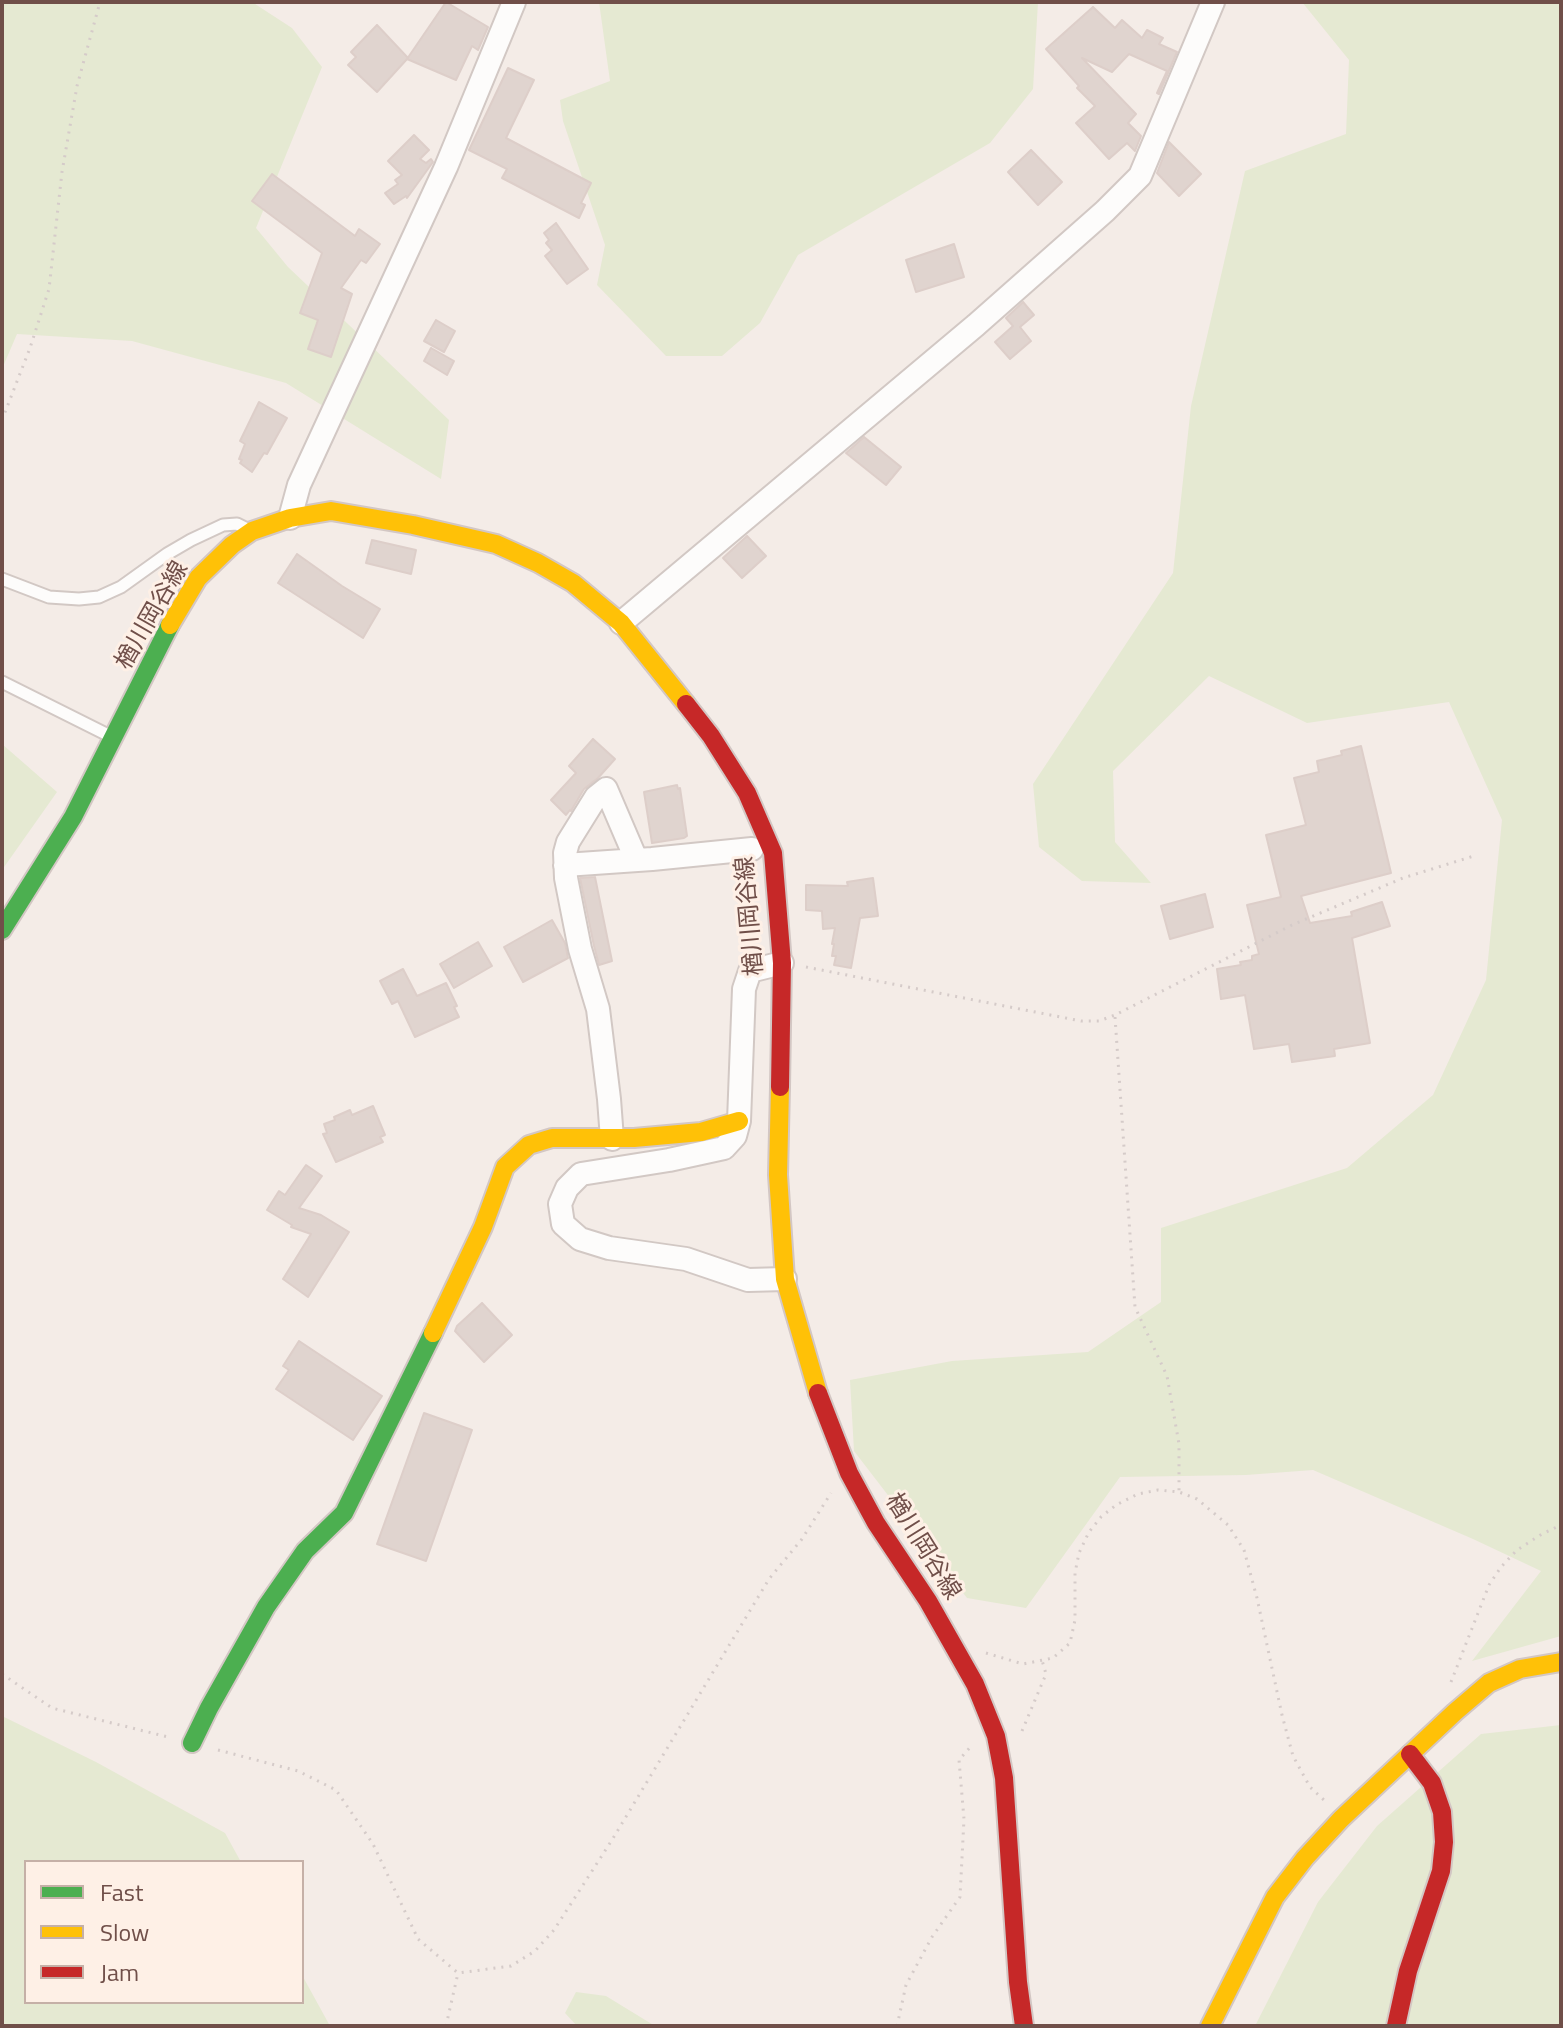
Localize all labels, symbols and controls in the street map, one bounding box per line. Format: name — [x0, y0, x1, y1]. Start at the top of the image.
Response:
street label: 楢川岡谷線 — [111, 557, 195, 675]
street label: 楢川岡谷線 — [731, 855, 771, 977]
street label: 楢川岡谷線 — [878, 1488, 966, 1606]
legend — [24, 1860, 304, 2004]
text: Fast — [100, 1874, 143, 1910]
text: Slow — [100, 1914, 149, 1950]
text: Jam — [100, 1954, 139, 1990]

